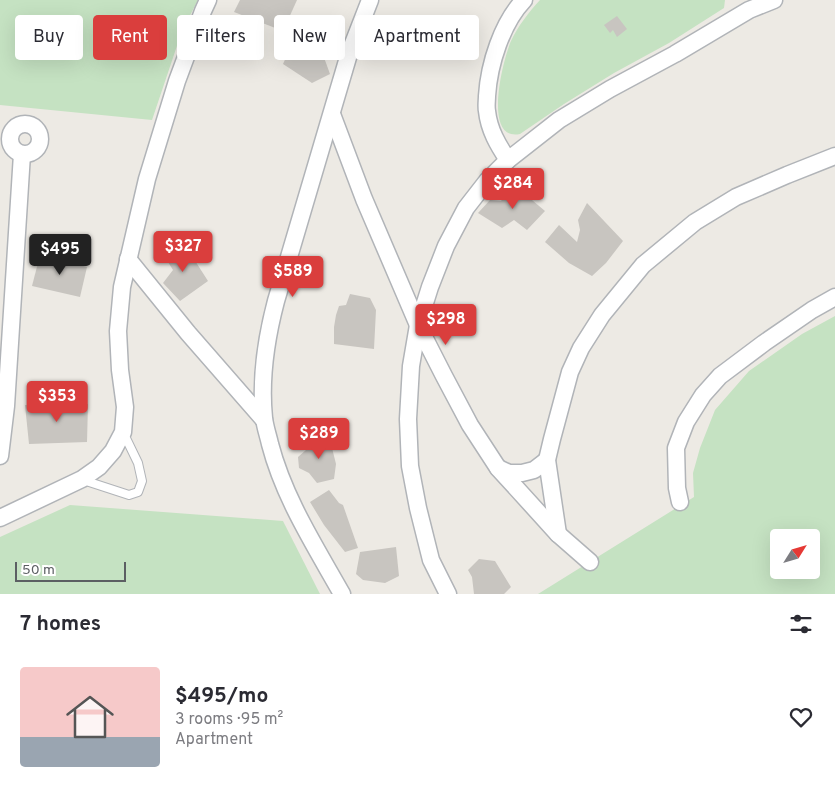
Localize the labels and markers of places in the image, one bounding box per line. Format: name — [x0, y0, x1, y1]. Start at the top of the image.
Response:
pin: $284 — [483, 168, 543, 210]
pin: $327 — [153, 230, 213, 273]
pin: $495 — [30, 234, 90, 276]
pin: $589 — [263, 256, 323, 298]
pin: $298 — [416, 304, 476, 346]
pin: $353 — [27, 380, 87, 423]
pin: $289 — [289, 418, 349, 460]

